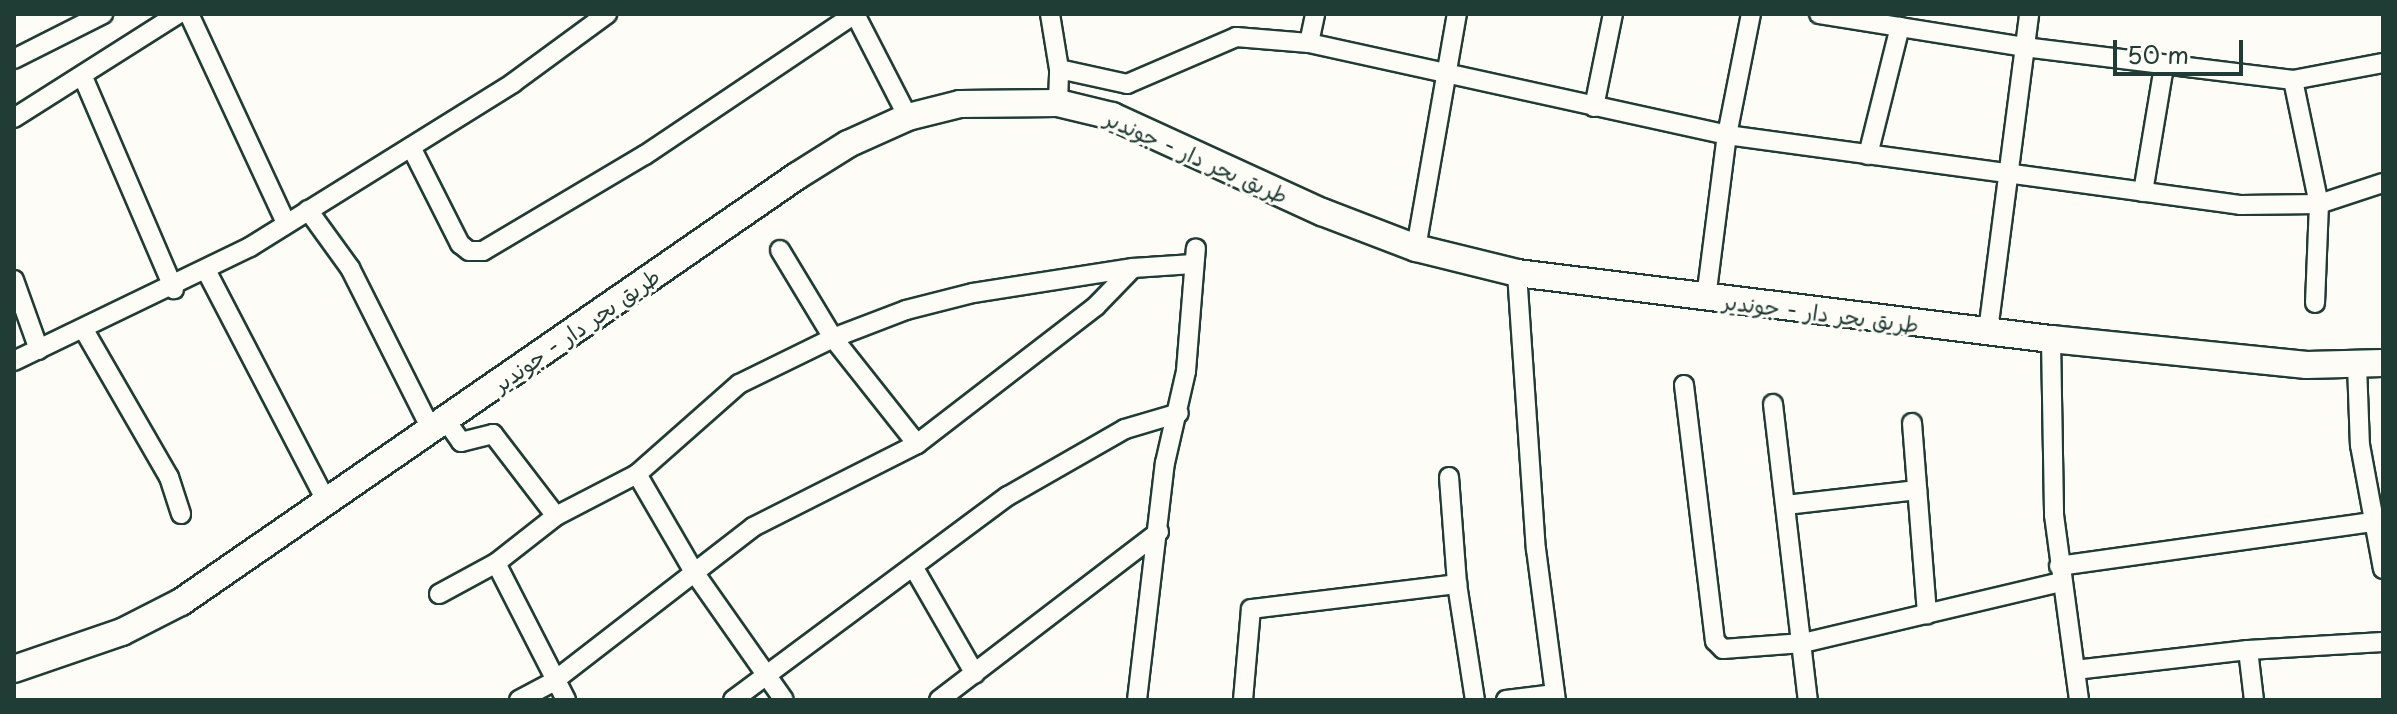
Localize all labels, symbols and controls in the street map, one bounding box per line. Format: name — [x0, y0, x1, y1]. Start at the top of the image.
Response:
scale bar — [2117, 24, 2247, 74]
text: 50 m — [2127, 36, 2189, 72]
street label: طريق بحر دار - جوندير — [1102, 104, 1292, 208]
street label: طريق بحر دار - جوندير — [488, 262, 664, 396]
street label: طريق بحر دار - جوندير — [1722, 287, 1920, 337]

